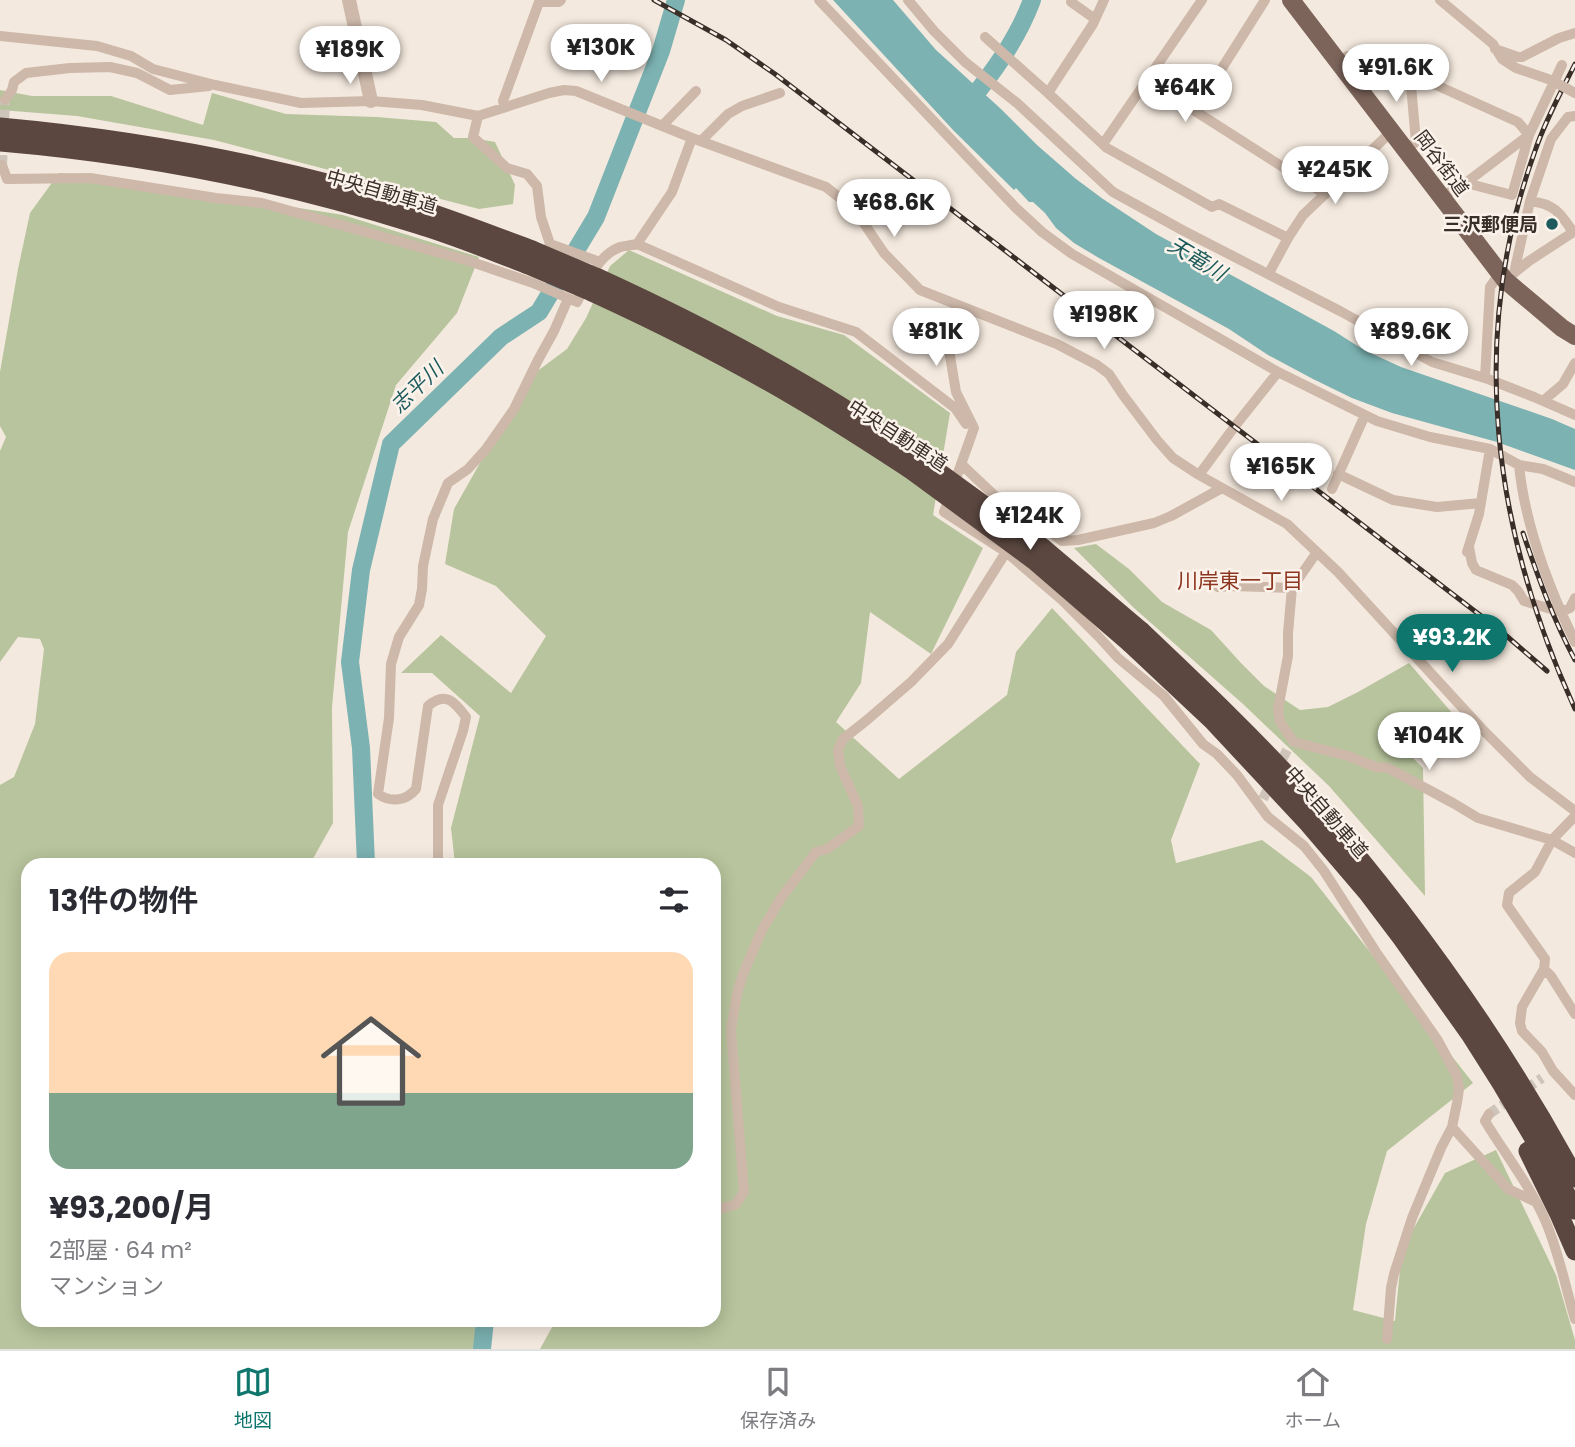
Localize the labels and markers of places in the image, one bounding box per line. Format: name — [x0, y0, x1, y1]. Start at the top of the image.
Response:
pin: ¥130K — [552, 24, 650, 84]
pin: ¥189K — [301, 27, 399, 86]
pin: ¥91.6K — [1339, 44, 1453, 104]
pin: ¥64K — [1144, 64, 1226, 124]
pin: ¥245K — [1286, 146, 1384, 206]
pin: ¥68.6K — [837, 180, 951, 239]
place label: 三沢郵便局 — [1443, 211, 1538, 238]
marker: 三沢郵便局 — [1544, 216, 1560, 232]
pin: ¥198K — [1055, 292, 1153, 351]
pin: ¥81K — [895, 308, 977, 368]
pin: ¥89.6K — [1354, 308, 1468, 368]
pin: ¥165K — [1232, 444, 1330, 503]
pin: ¥124K — [981, 492, 1079, 552]
pin: ¥93.2K — [1395, 614, 1509, 674]
pin: ¥104K — [1380, 712, 1478, 772]

